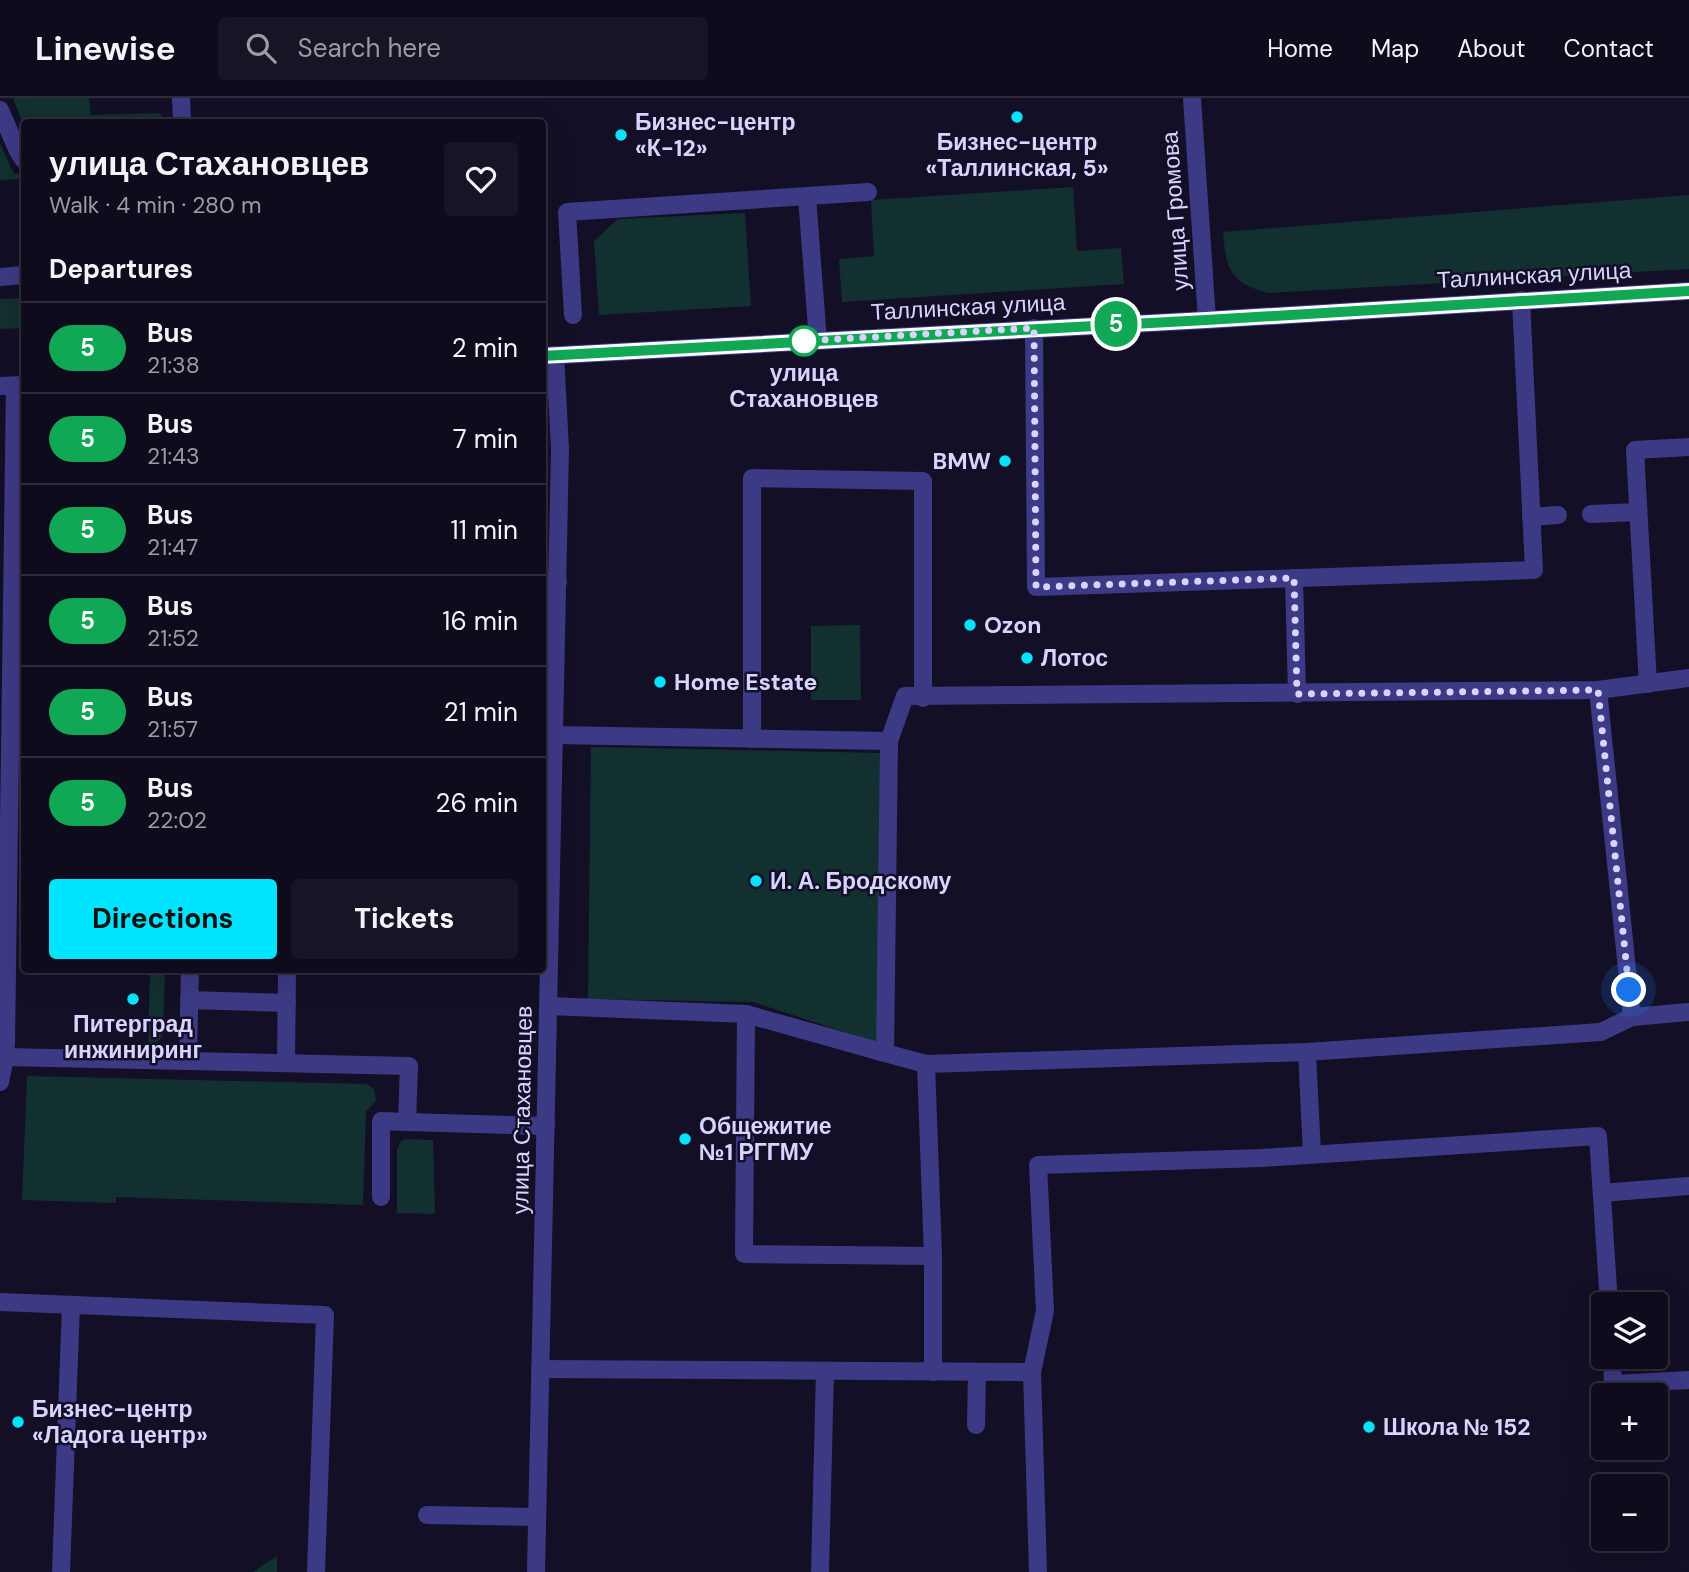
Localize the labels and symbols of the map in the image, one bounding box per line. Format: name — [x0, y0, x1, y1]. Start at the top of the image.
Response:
place label: Бизнес-центр «К-12» — [635, 107, 796, 163]
marker: Бизнес-центр «Таллинская, 5» — [1009, 109, 1025, 125]
marker: Бизнес-центр «К-12» — [613, 127, 629, 143]
place label: Бизнес-центр «Таллинская, 5» — [925, 127, 1109, 183]
street label: улица Громова — [1154, 130, 1196, 292]
street label: Таллинская улица — [1436, 255, 1632, 295]
street label: Таллинская улица — [870, 287, 1066, 327]
line badge: 5 — [1093, 301, 1139, 347]
marker: улица Стахановцев — [789, 326, 819, 356]
place label: улица Стахановцев — [729, 358, 879, 414]
place label: BMW — [933, 446, 991, 476]
marker: BMW — [997, 453, 1013, 469]
place label: Ozon — [984, 610, 1042, 640]
marker: Ozon — [962, 617, 978, 633]
place label: Лотос — [1041, 643, 1108, 673]
marker: Лотос — [1019, 650, 1035, 666]
place label: Home Estate — [674, 667, 817, 697]
marker: Home Estate — [652, 674, 668, 690]
place label: И. А. Бродскому — [770, 866, 952, 896]
marker: И. А. Бродскому — [748, 873, 764, 889]
your location — [1611, 972, 1646, 1007]
marker: Питерград инжиниринг — [125, 991, 141, 1007]
street label: улица Стахановцев — [505, 1005, 539, 1215]
place label: Питерград инжиниринг — [64, 1009, 202, 1065]
place label: Общежитие №1 РГГМУ — [699, 1111, 832, 1167]
marker: Общежитие №1 РГГМУ — [677, 1131, 693, 1147]
place label: Бизнес-центр «Ладога центр» — [32, 1394, 208, 1450]
place label: Школа № 152 — [1383, 1412, 1530, 1442]
marker: Бизнес-центр «Ладога центр» — [10, 1414, 26, 1430]
marker: Школа № 152 — [1361, 1419, 1377, 1435]

